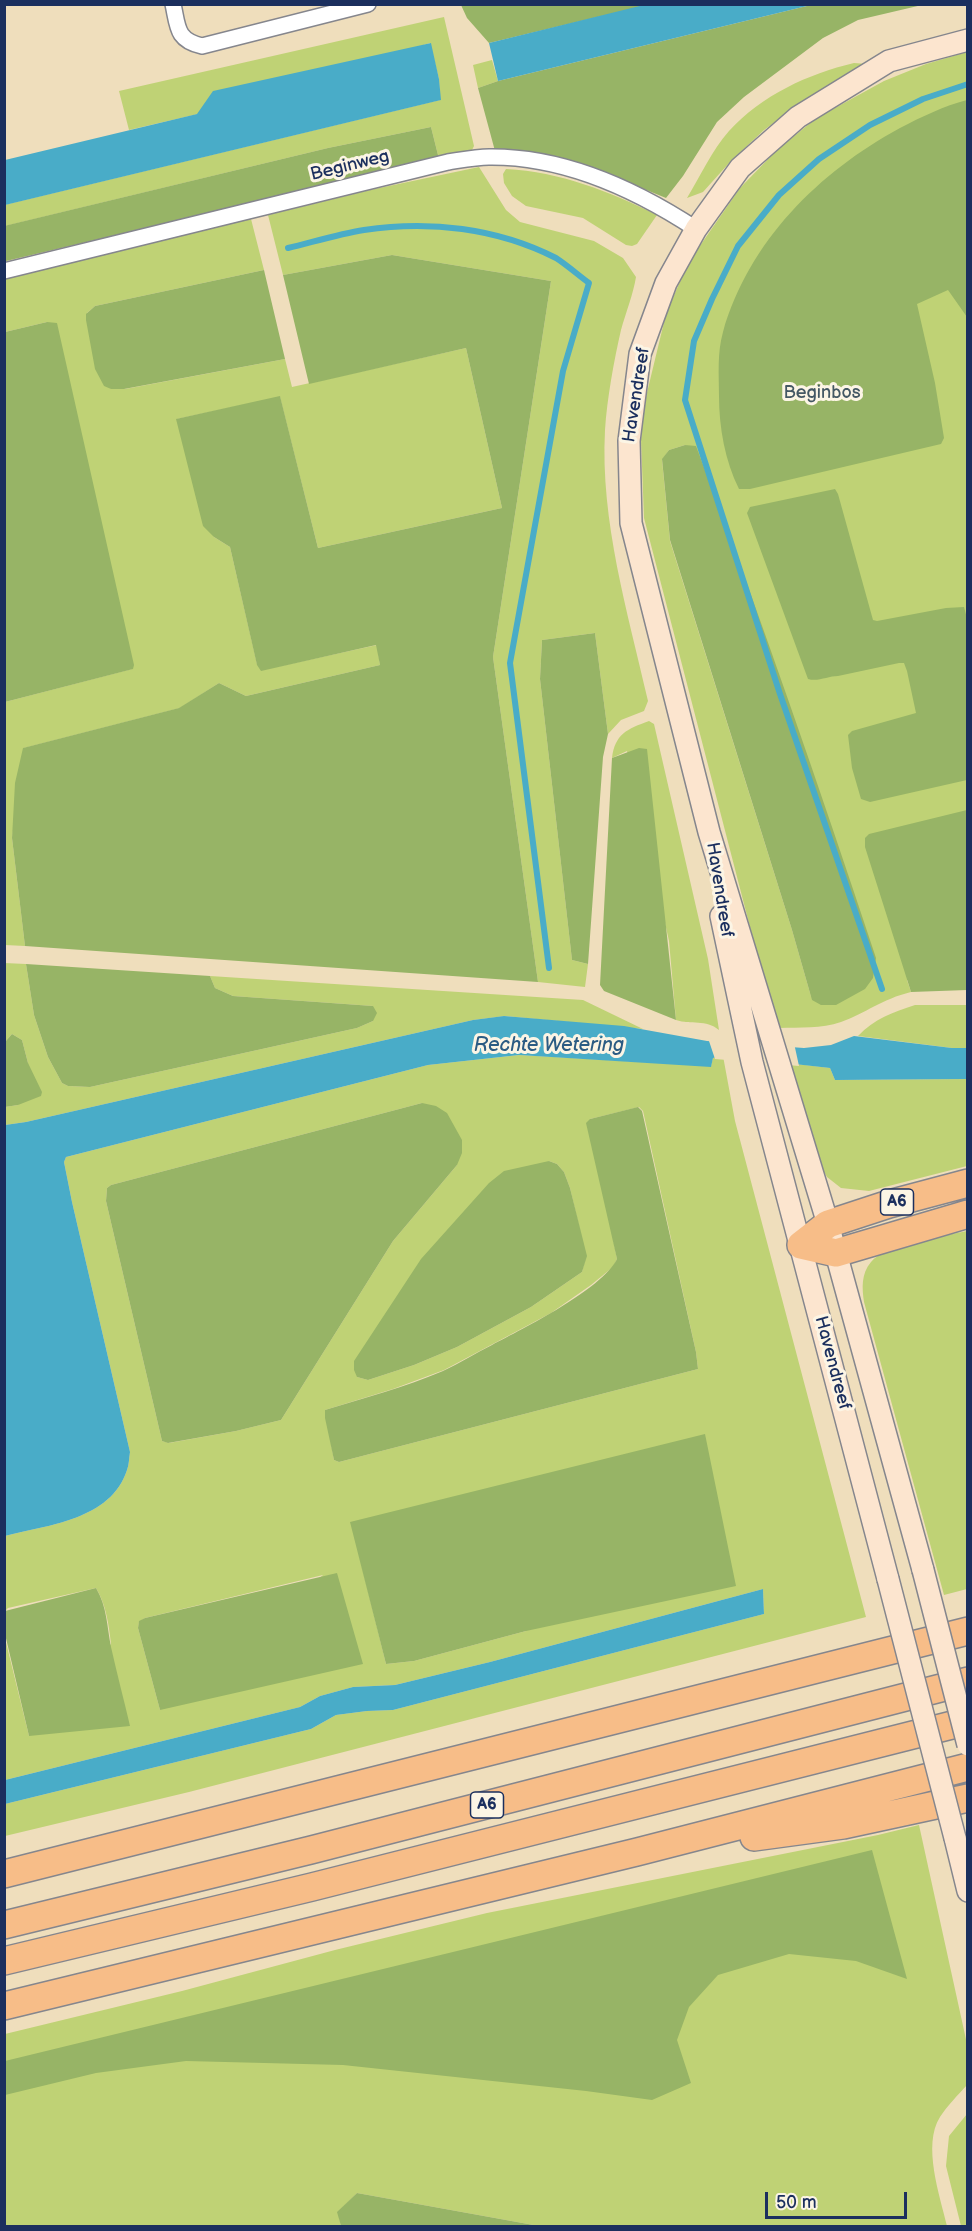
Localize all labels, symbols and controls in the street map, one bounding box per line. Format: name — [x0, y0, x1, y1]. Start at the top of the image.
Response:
street label: Beginweg — [308, 146, 392, 186]
street label: Havendreef — [619, 346, 655, 444]
park label: Beginbos — [783, 382, 861, 404]
street label: Havendreef — [701, 841, 737, 939]
water label: Rechte Wetering — [474, 1034, 624, 1058]
road number: A6 — [880, 1189, 914, 1215]
street label: Havendreef — [809, 1314, 855, 1412]
road number: A6 — [470, 1792, 504, 1818]
scale bar — [768, 2180, 910, 2218]
text: 50 m — [776, 2192, 817, 2213]

